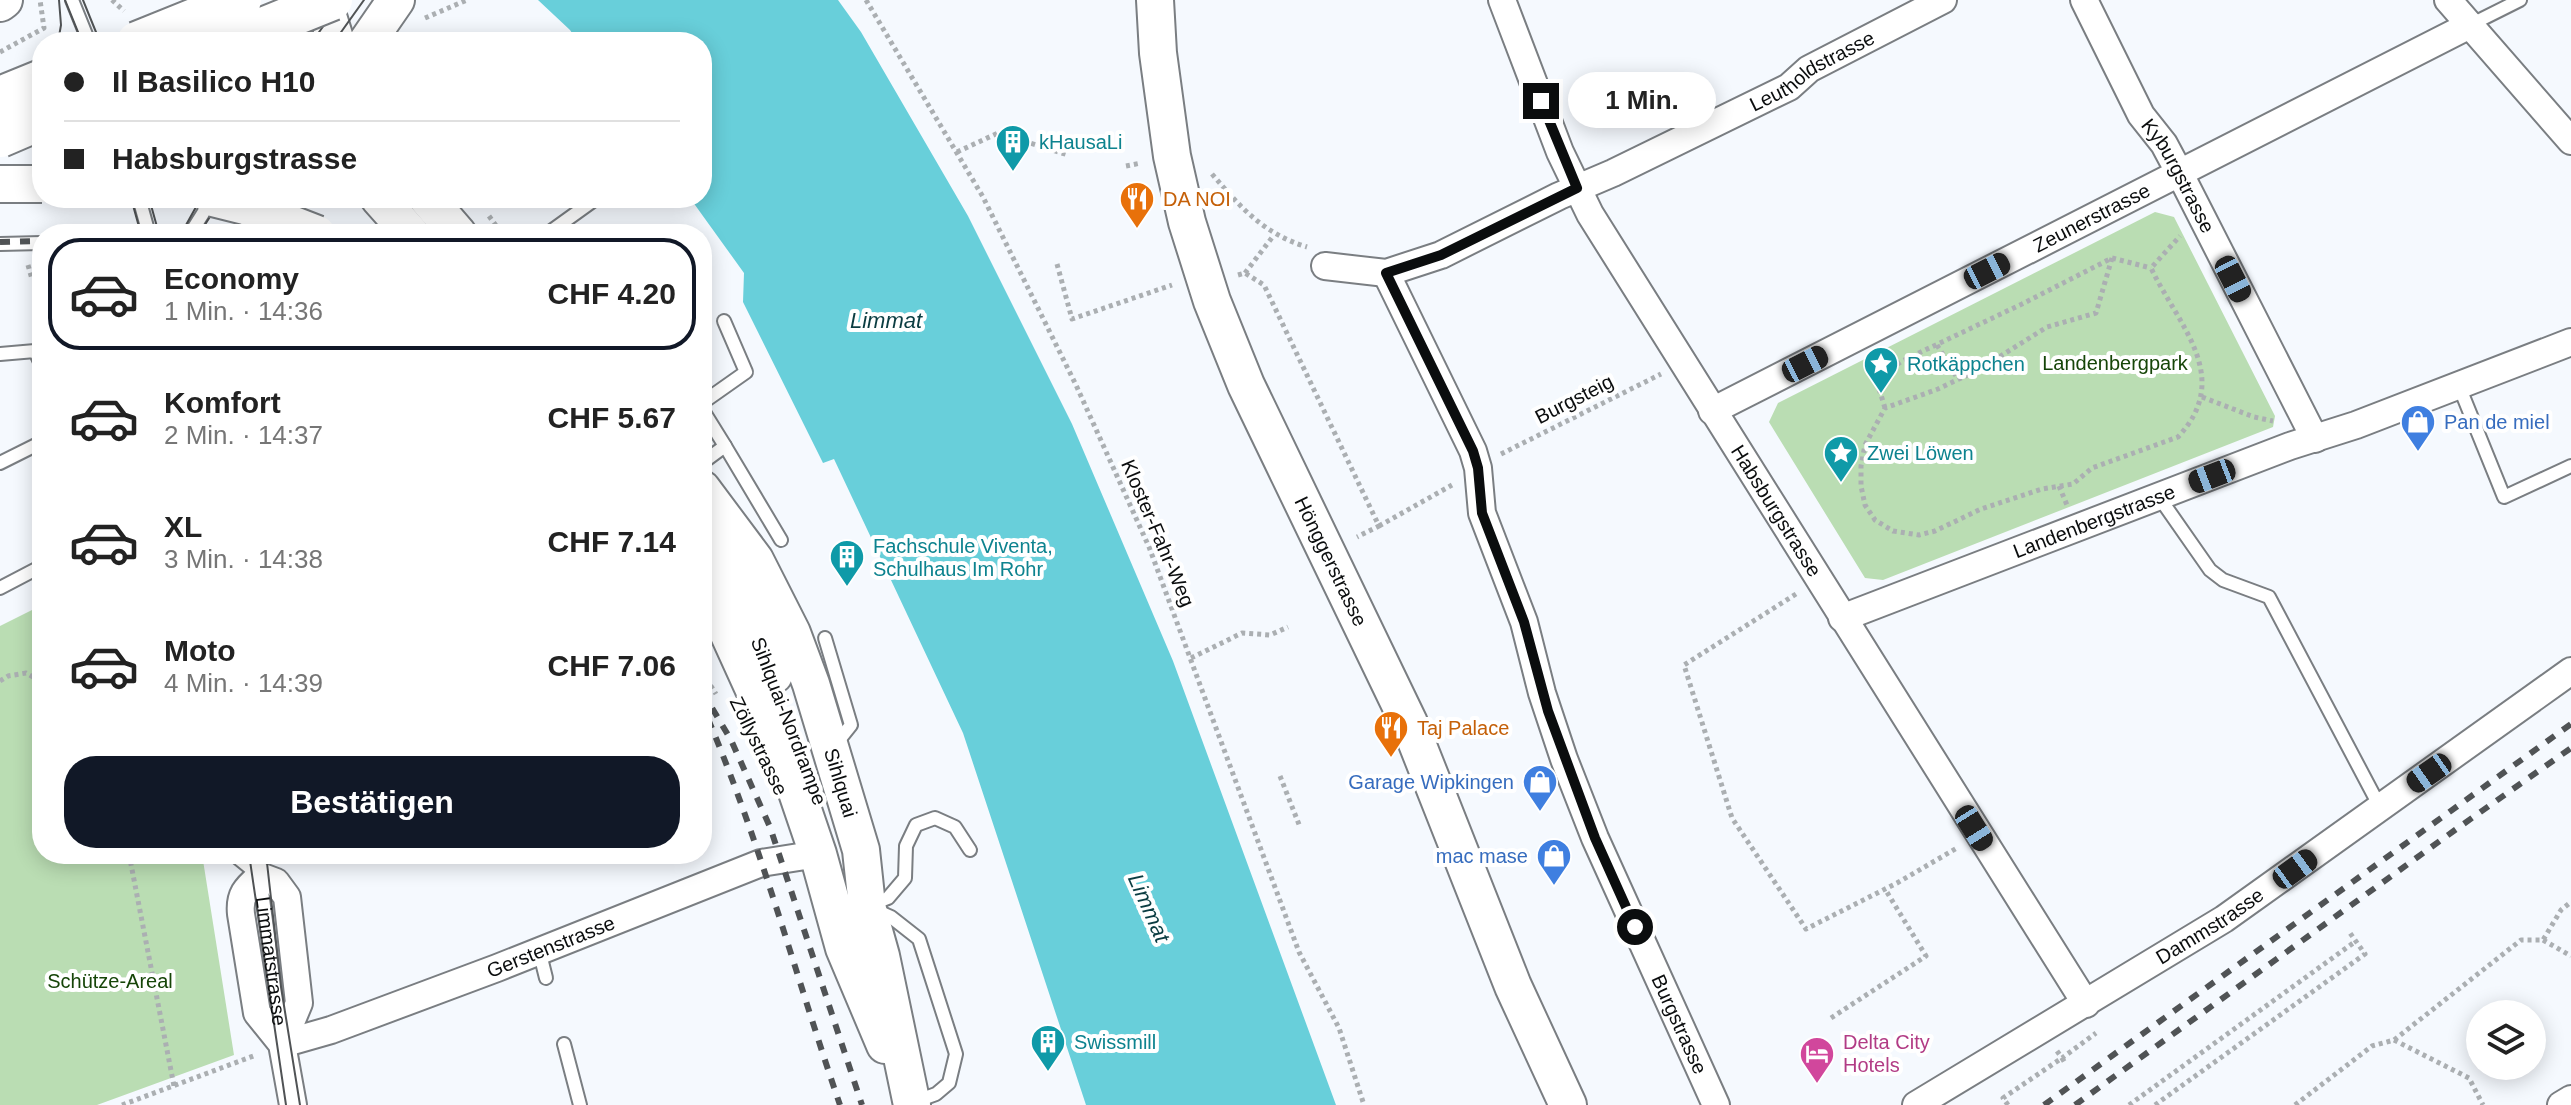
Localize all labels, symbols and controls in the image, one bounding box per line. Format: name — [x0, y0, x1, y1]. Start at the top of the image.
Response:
street label: Leutholdstrasse — [1746, 26, 1878, 116]
text: Il Basilico H10 — [112, 65, 315, 98]
callout: 1 Min. — [1569, 73, 1717, 129]
route end — [1523, 83, 1559, 119]
text: 1 Min. — [1605, 85, 1679, 115]
street label: Kyburgstrasse — [2137, 114, 2219, 237]
building icon: kHausaLi — [994, 123, 1032, 173]
place label: kHausaLi — [1039, 131, 1122, 153]
text: Habsburgstrasse — [112, 142, 357, 175]
street label: Zeunerstrasse — [2030, 179, 2154, 257]
restaurant icon: DA NOI — [1118, 180, 1156, 230]
place label: DA NOI — [1163, 188, 1231, 210]
car — [1960, 249, 2014, 293]
car — [2211, 252, 2255, 306]
icon: car — [68, 258, 140, 330]
text: Economy — [164, 262, 299, 295]
text: CHF 4.20 — [548, 277, 676, 310]
text: 1 Min. · 14:36 — [164, 296, 323, 326]
water label: Limmat — [850, 308, 923, 333]
car — [1778, 342, 1832, 386]
place icon: Rotkäppchen — [1862, 345, 1900, 395]
park label: Landenbergpark — [2042, 352, 2189, 374]
place label: Rotkäppchen — [1907, 353, 2025, 375]
street label: Burgsteig — [1531, 370, 1617, 428]
icon: car — [68, 382, 140, 454]
text: Komfort — [164, 386, 281, 419]
text: CHF 5.67 — [548, 401, 676, 434]
shop icon: Pan de miel — [2399, 403, 2437, 453]
place label: Pan de miel — [2444, 411, 2550, 433]
text: 2 Min. · 14:37 — [164, 420, 323, 450]
place icon: Zwei Löwen — [1822, 434, 1860, 484]
street label: Habsburgstrasse — [1727, 441, 1826, 581]
place label: Zwei Löwen — [1867, 442, 1974, 464]
street label: Kloster-Fahr-Weg — [1117, 456, 1199, 610]
car — [2185, 456, 2239, 496]
street label: Landenbergstrasse — [2010, 480, 2178, 562]
street label: Hönggerstrasse — [1290, 493, 1372, 630]
icon: car — [68, 506, 140, 578]
text: XL — [164, 510, 202, 543]
text: CHF 7.14 — [548, 525, 676, 558]
place label: Fachschule Viventa, Schulhaus Im Rohr — [873, 535, 1053, 580]
building icon: Fachschule Viventa, Schulhaus Im Rohr — [828, 538, 866, 588]
text: 3 Min. · 14:38 — [164, 544, 323, 574]
icon: car — [68, 630, 140, 702]
text: Moto — [164, 634, 236, 667]
street label: Sihlquai-Nordrampe — [747, 634, 831, 808]
text: CHF 7.06 — [548, 649, 676, 682]
text: 4 Min. · 14:39 — [164, 668, 323, 698]
street label: Zöllystrasse — [726, 693, 792, 799]
restaurant icon: Taj Palace — [1372, 709, 1410, 759]
place label: Taj Palace — [1417, 717, 1509, 739]
street label: Sihlquai — [820, 745, 862, 820]
car — [2402, 749, 2456, 797]
button: Bestätigen — [64, 756, 680, 848]
shop icon: Garage Wipkingen — [1521, 763, 1559, 813]
place label: Garage Wipkingen — [1348, 771, 1514, 793]
car — [1951, 801, 1997, 855]
shop icon: mac mase — [1535, 837, 1573, 887]
place label: mac mase — [1436, 845, 1528, 867]
car — [2269, 845, 2321, 893]
water label: Limmat — [1123, 870, 1175, 947]
street label: Dammstrasse — [2152, 883, 2268, 968]
street label: Limmatstrasse — [252, 895, 291, 1027]
route start — [1617, 909, 1653, 945]
street label: Gerstenstrasse — [484, 911, 618, 982]
park label: Schütze-Areal — [47, 970, 173, 992]
street label: Burgstrasse — [1647, 971, 1711, 1077]
map controls — [2466, 1000, 2546, 1080]
button: layers — [2466, 1000, 2546, 1080]
building icon: Swissmill — [1029, 1023, 1067, 1073]
place label: Swissmill — [1074, 1031, 1156, 1053]
place label: Delta City Hotels — [1843, 1031, 1930, 1076]
hotel icon: Delta City Hotels — [1798, 1035, 1836, 1085]

